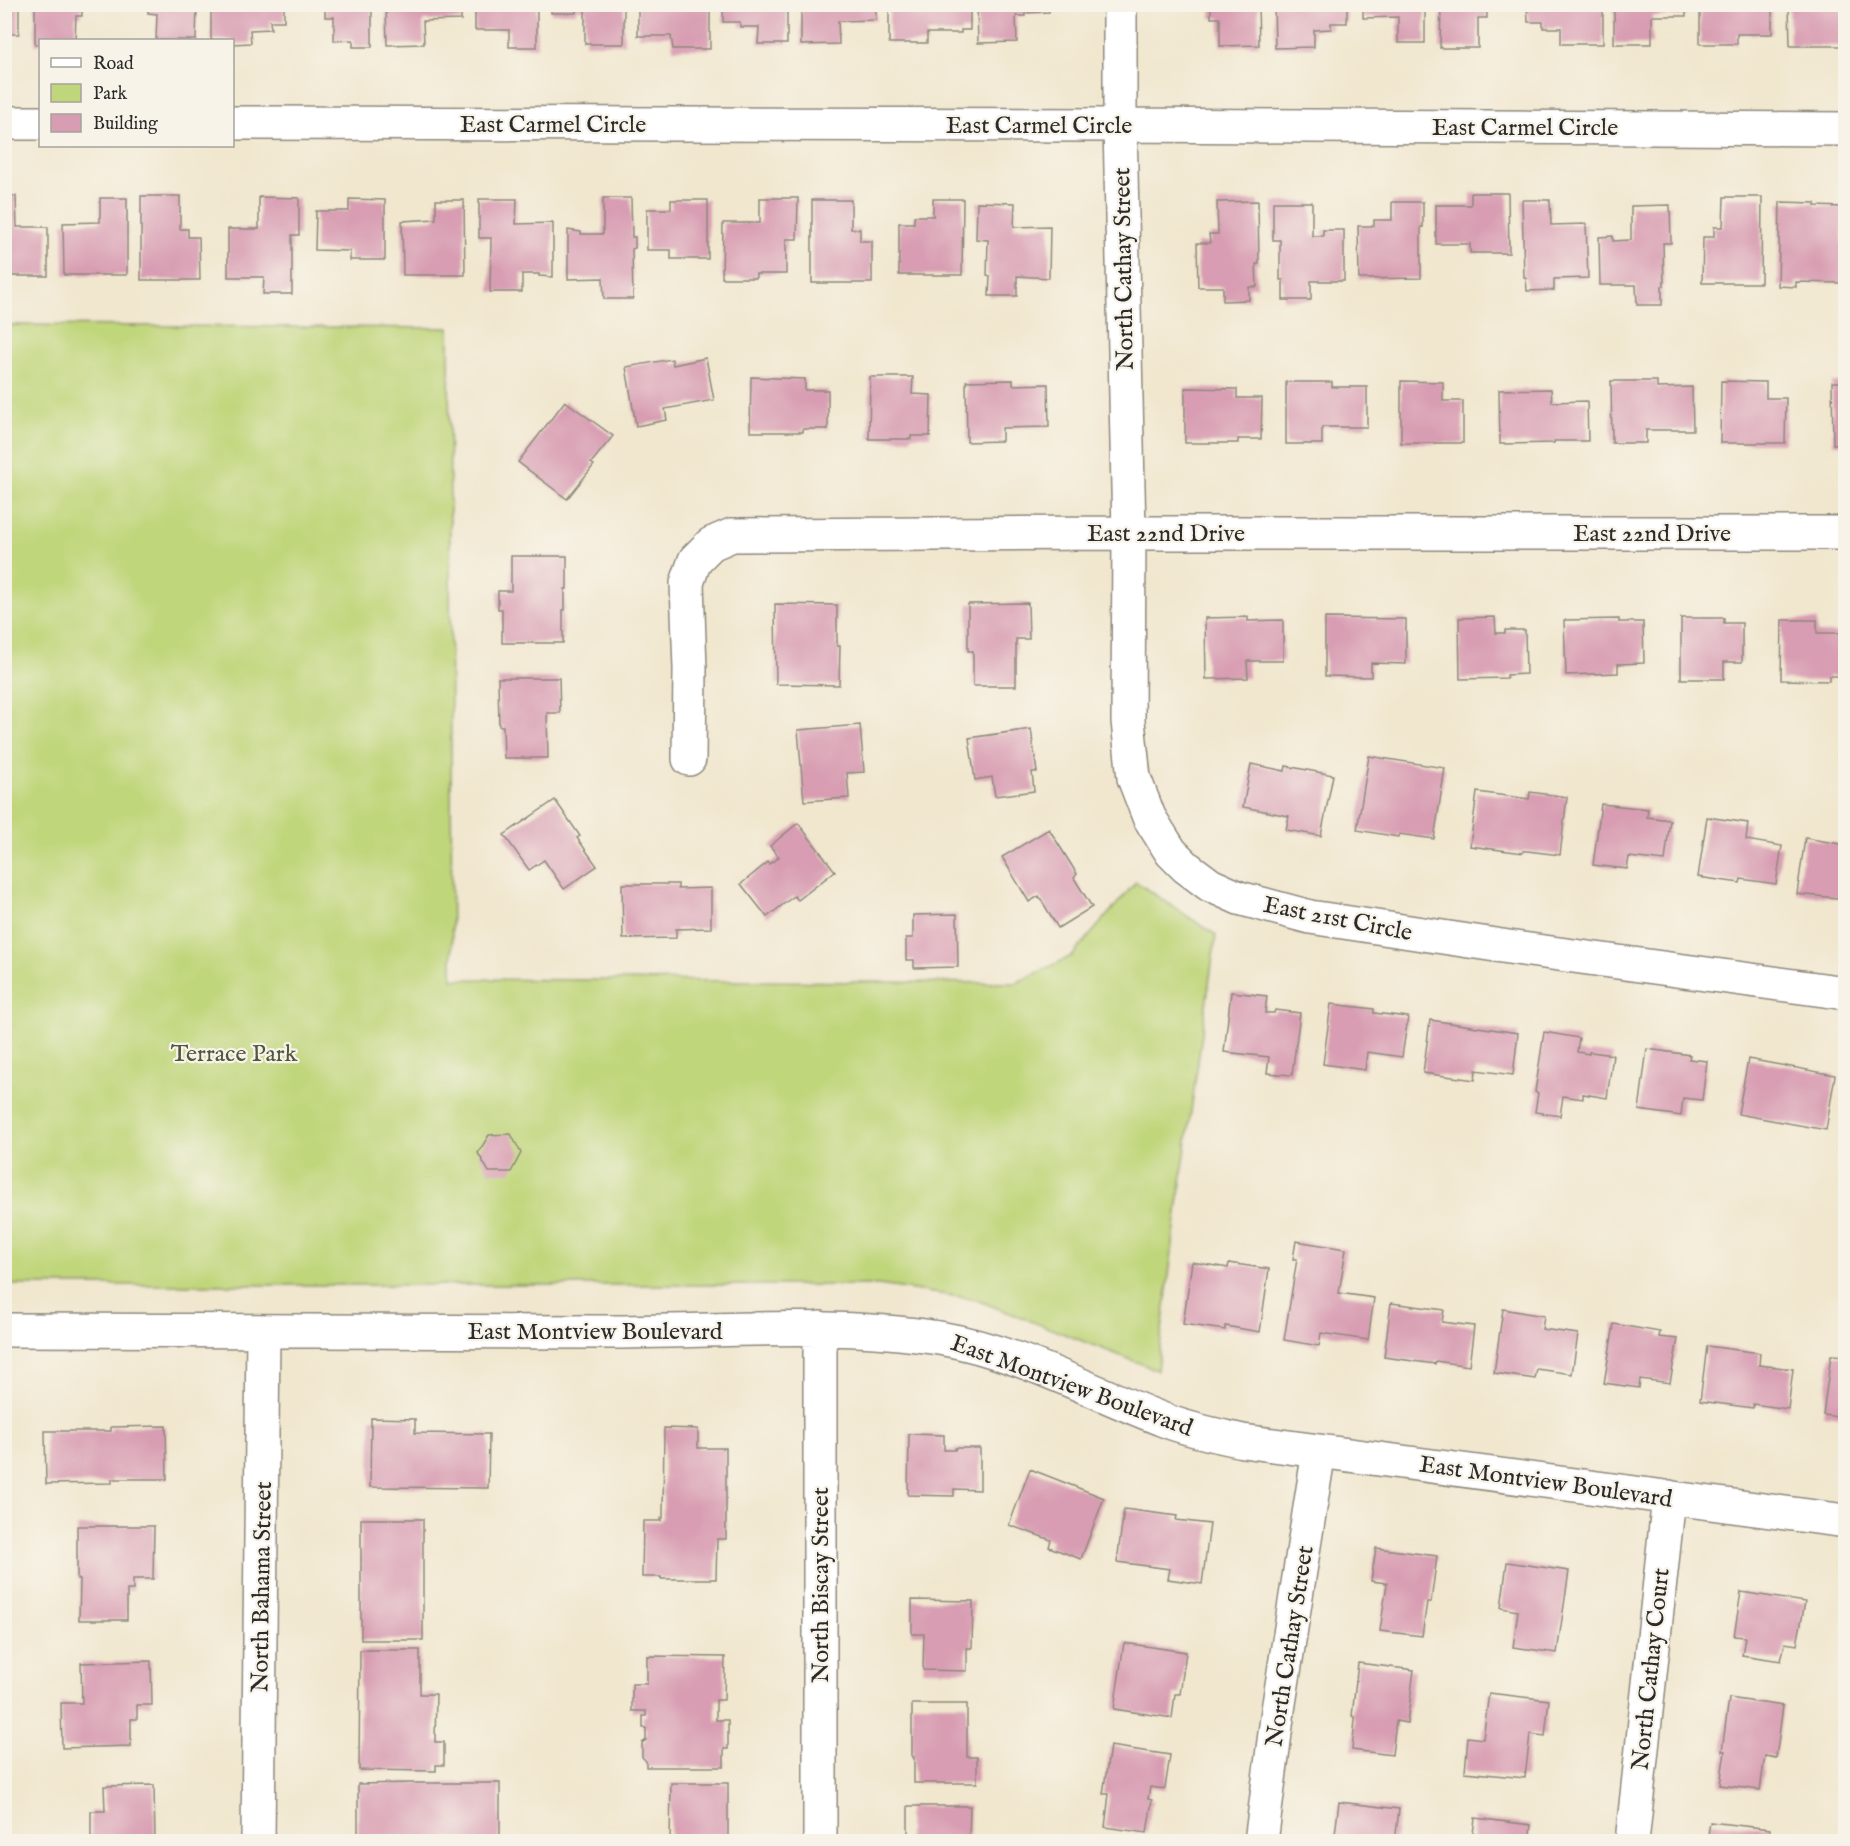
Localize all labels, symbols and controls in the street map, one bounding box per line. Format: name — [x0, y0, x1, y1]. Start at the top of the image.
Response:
legend — [39, 39, 234, 147]
text: Road — [93, 53, 134, 76]
text: Park — [93, 83, 128, 106]
street label: East Carmel Circle — [460, 110, 646, 141]
street label: East Carmel Circle — [946, 111, 1132, 142]
text: Building — [93, 113, 158, 136]
street label: East Carmel Circle — [1432, 113, 1618, 144]
street label: North Cathay Street — [1107, 167, 1142, 371]
street label: East 22nd Drive — [1087, 519, 1245, 550]
street label: East 22nd Drive — [1573, 519, 1731, 550]
street label: East 21st Circle — [1261, 890, 1415, 949]
park label: Terrace Park — [171, 1039, 297, 1070]
street label: East Montview Boulevard — [467, 1317, 723, 1348]
street label: East Montview Boulevard — [946, 1328, 1197, 1445]
street label: East Montview Boulevard — [1417, 1449, 1675, 1516]
street label: North Bahama Street — [245, 1481, 280, 1693]
street label: North Biscay Street — [806, 1487, 837, 1683]
street label: North Cathay Street — [1259, 1543, 1322, 1749]
street label: North Cathay Court — [1625, 1566, 1678, 1772]

